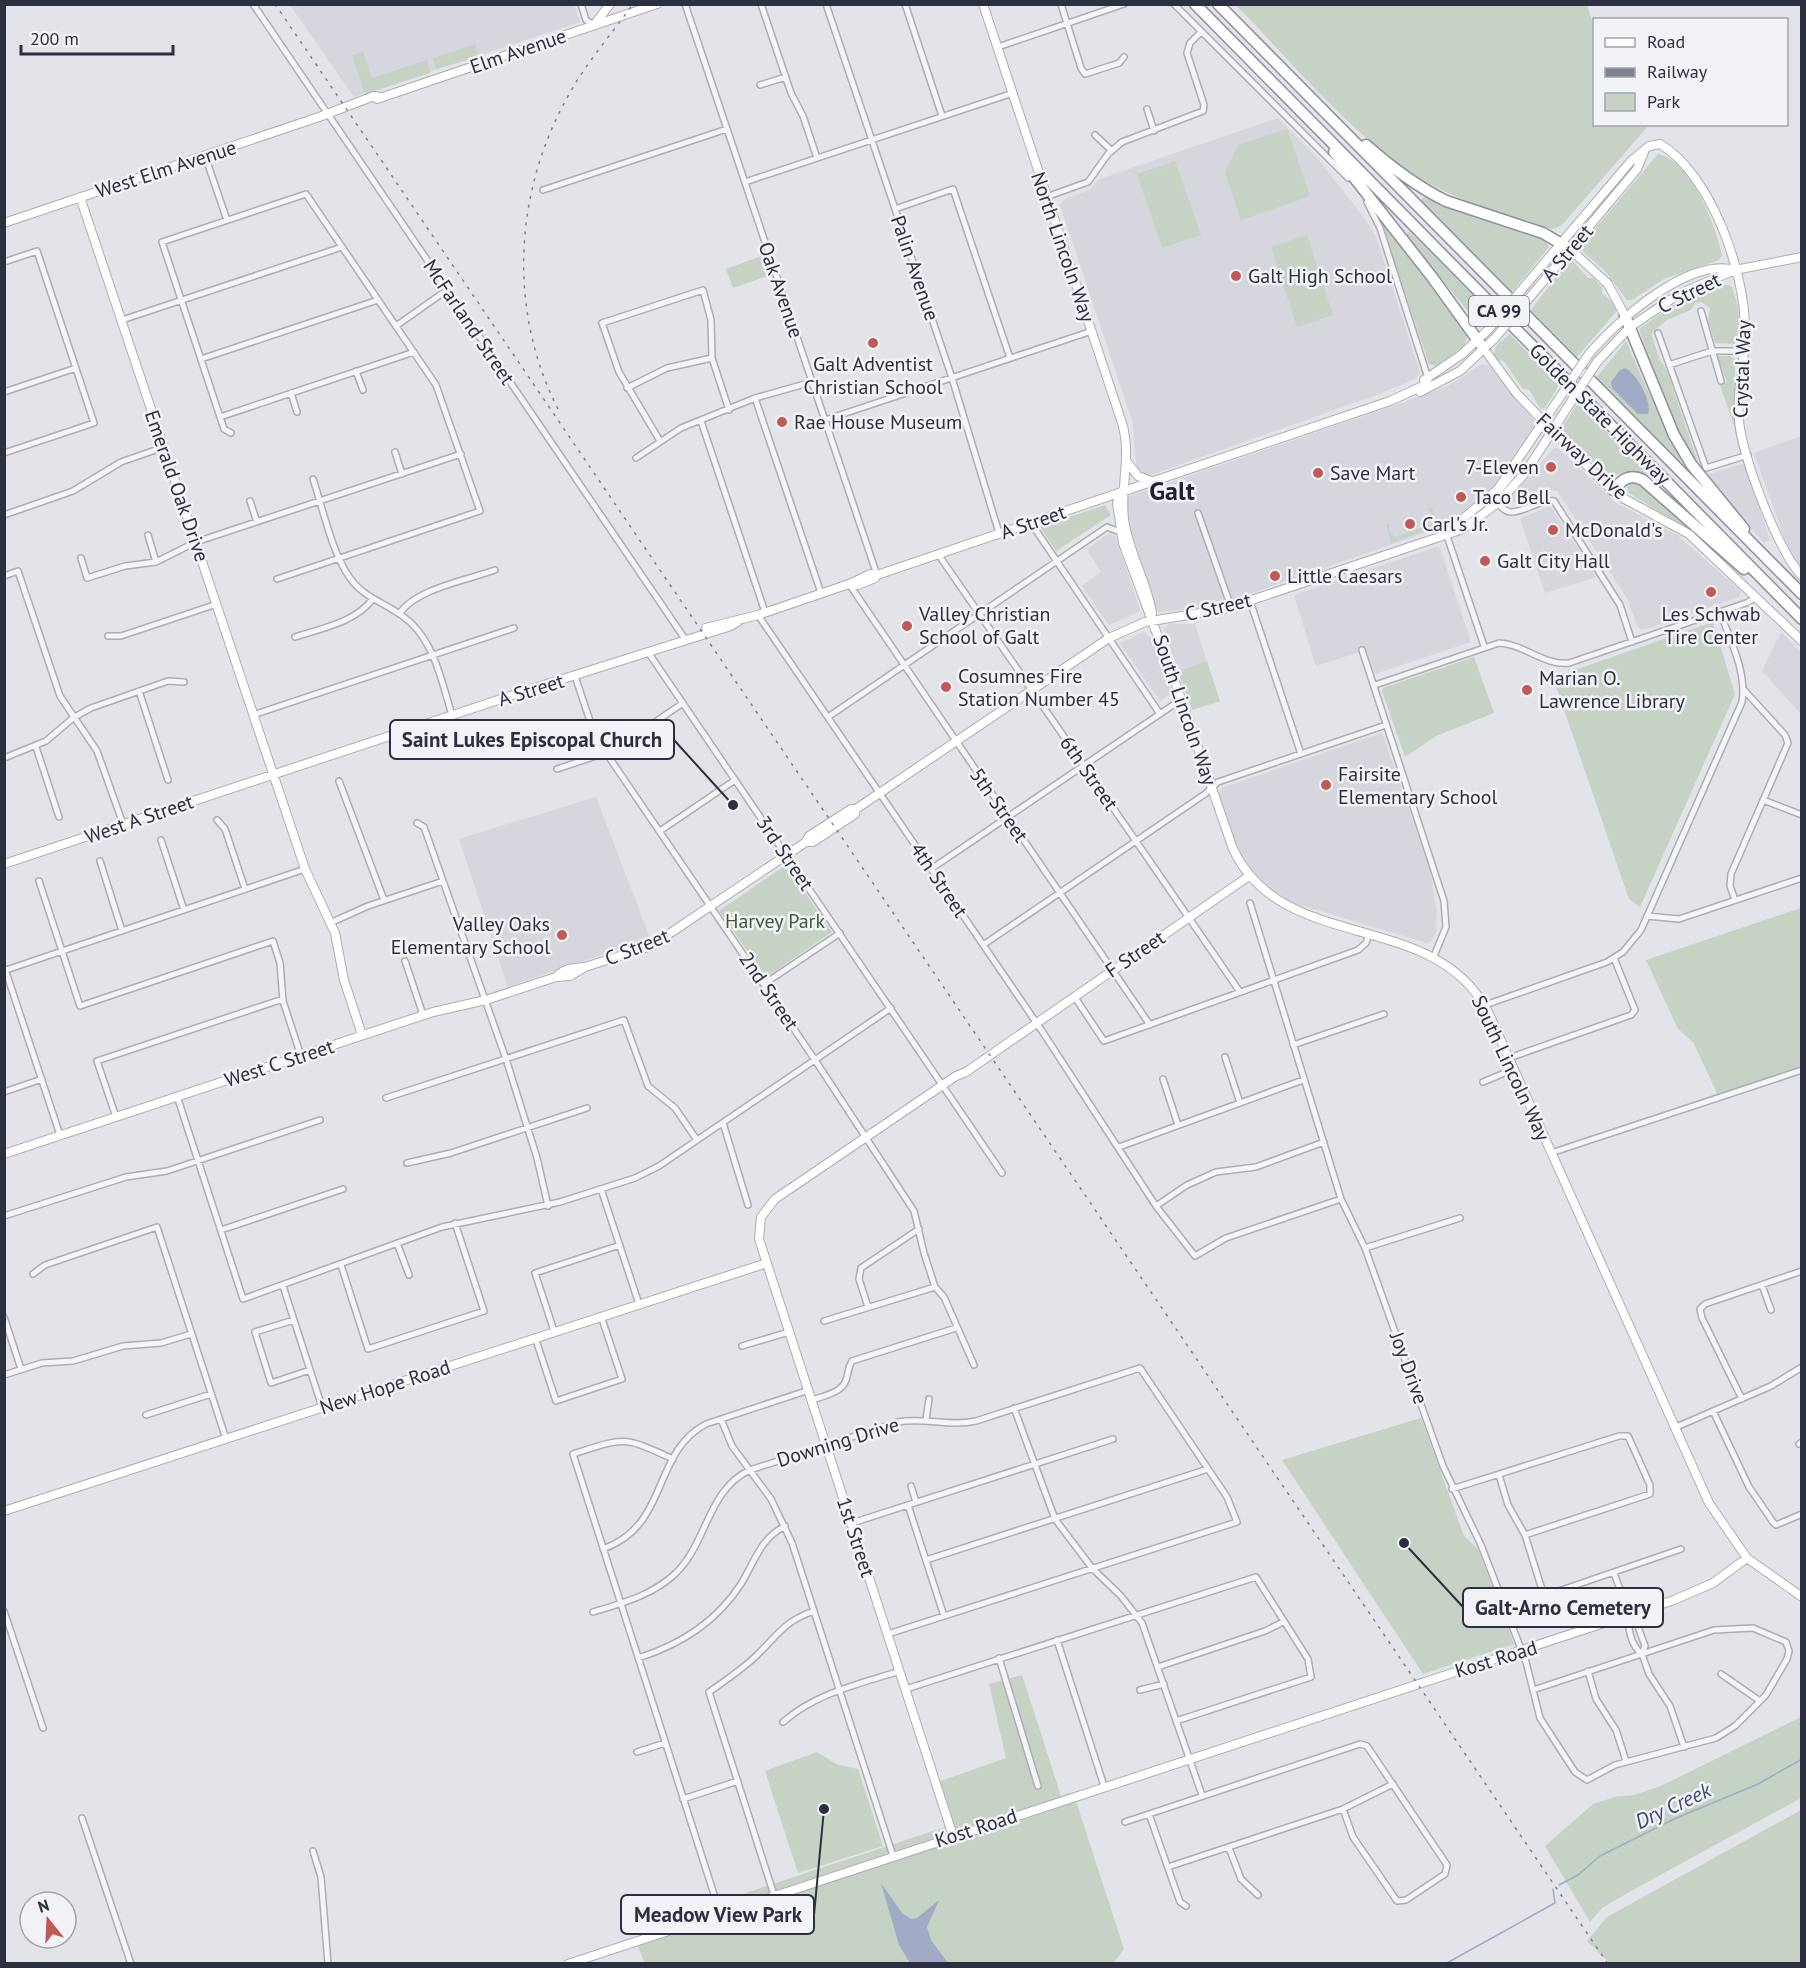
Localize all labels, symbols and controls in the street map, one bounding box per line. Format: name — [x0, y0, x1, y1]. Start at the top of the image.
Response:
scale bar — [21, 18, 172, 56]
legend — [1593, 18, 1788, 126]
street label: Elm Avenue — [467, 22, 569, 80]
text: 200 m — [30, 27, 79, 50]
text: Road — [1647, 30, 1685, 53]
text: Railway — [1647, 60, 1708, 83]
text: Park — [1647, 90, 1680, 113]
street label: West Elm Avenue — [92, 134, 240, 204]
street label: North Lincoln Way — [1025, 168, 1101, 326]
street label: Palin Avenue — [885, 212, 945, 324]
street label: A Street — [1535, 219, 1599, 287]
street label: Oak Avenue — [752, 239, 810, 341]
street label: McFarland Street — [417, 254, 521, 390]
place label: Galt High School — [1248, 263, 1392, 289]
street label: C Street — [1653, 267, 1725, 319]
marker: Galt High School — [1229, 269, 1243, 283]
road number: CA 99 — [1469, 296, 1529, 326]
street label: Crystal Way — [1727, 319, 1757, 418]
marker: Galt Adventist Christian School — [866, 336, 880, 350]
street label: Golden State Highway — [1524, 338, 1677, 491]
place label: Galt Adventist Christian School — [803, 351, 943, 400]
street label: Emerald Oak Drive — [139, 407, 215, 565]
street label: Fairway Drive — [1531, 407, 1633, 505]
place label: Rae House Museum — [794, 409, 962, 435]
marker: Rae House Museum — [775, 415, 789, 429]
place label: 7-Eleven — [1465, 454, 1539, 480]
place label: Save Mart — [1330, 460, 1416, 486]
marker: 7-Eleven — [1544, 460, 1558, 474]
marker: Save Mart — [1311, 466, 1325, 480]
district label: Galt — [1149, 474, 1195, 507]
place label: Taco Bell — [1473, 484, 1550, 510]
marker: Taco Bell — [1454, 490, 1468, 504]
street label: A Street — [997, 499, 1069, 545]
place label: Carl's Jr. — [1422, 511, 1488, 537]
marker: Carl's Jr. — [1403, 517, 1417, 531]
place label: McDonald's — [1565, 517, 1663, 543]
marker: McDonald's — [1546, 523, 1560, 537]
place label: Galt City Hall — [1497, 548, 1610, 574]
marker: Galt City Hall — [1478, 554, 1492, 568]
place label: Little Caesars — [1287, 563, 1402, 589]
marker: Little Caesars — [1268, 569, 1282, 583]
marker: Les Schwab Tire Center — [1704, 585, 1718, 599]
street label: C Street — [1182, 587, 1254, 627]
place label: Valley Christian School of Galt — [918, 601, 1051, 650]
place label: Les Schwab Tire Center — [1661, 601, 1761, 650]
marker: Valley Christian School of Galt — [900, 619, 914, 633]
street label: South Lincoln Way — [1147, 631, 1223, 789]
place label: Cosumnes Fire Station Number 45 — [958, 663, 1120, 712]
place label: Marian O. Lawrence Library — [1539, 665, 1686, 714]
street label: A Street — [495, 668, 567, 712]
marker: Cosumnes Fire Station Number 45 — [939, 680, 953, 694]
marker: Marian O. Lawrence Library — [1520, 683, 1534, 697]
callout: Saint Lukes Episcopal Church — [390, 720, 674, 759]
text: Saint Lukes Episcopal Church — [402, 726, 662, 753]
street label: 6th Street — [1054, 731, 1124, 815]
place label: Fairsite Elementary School — [1338, 761, 1498, 810]
street label: 5th Street — [964, 763, 1034, 847]
marker: Fairsite Elementary School — [1319, 778, 1333, 792]
street label: West A Street — [81, 788, 197, 850]
street label: 3rd Street — [750, 811, 820, 896]
street label: 4th Street — [904, 837, 974, 923]
park label: Harvey Park — [725, 908, 825, 934]
place label: Valley Oaks Elementary School — [391, 911, 550, 960]
street label: C Street — [601, 922, 673, 972]
street label: F Street — [1100, 924, 1170, 983]
marker: Valley Oaks Elementary School — [555, 928, 569, 942]
street label: 2nd Street — [733, 947, 805, 1035]
street label: South Lincoln Way — [1466, 991, 1556, 1146]
street label: West C Street — [221, 1033, 337, 1093]
street label: Joy Drive — [1384, 1327, 1434, 1408]
street label: New Hope Road — [316, 1354, 454, 1420]
street label: Downing Drive — [774, 1411, 902, 1473]
street label: 1st Street — [831, 1494, 881, 1580]
callout: Galt-Arno Cemetery — [1463, 1588, 1663, 1627]
text: Galt-Arno Cemetery — [1475, 1594, 1652, 1621]
street label: Kost Road — [1452, 1634, 1540, 1684]
water label: Dry Creek — [1631, 1776, 1716, 1835]
street label: Kost Road — [932, 1803, 1020, 1853]
north arrow — [18, 1890, 78, 1950]
text: N — [35, 1895, 51, 1917]
callout: Meadow View Park — [621, 1895, 814, 1934]
text: Meadow View Park — [634, 1901, 803, 1928]

